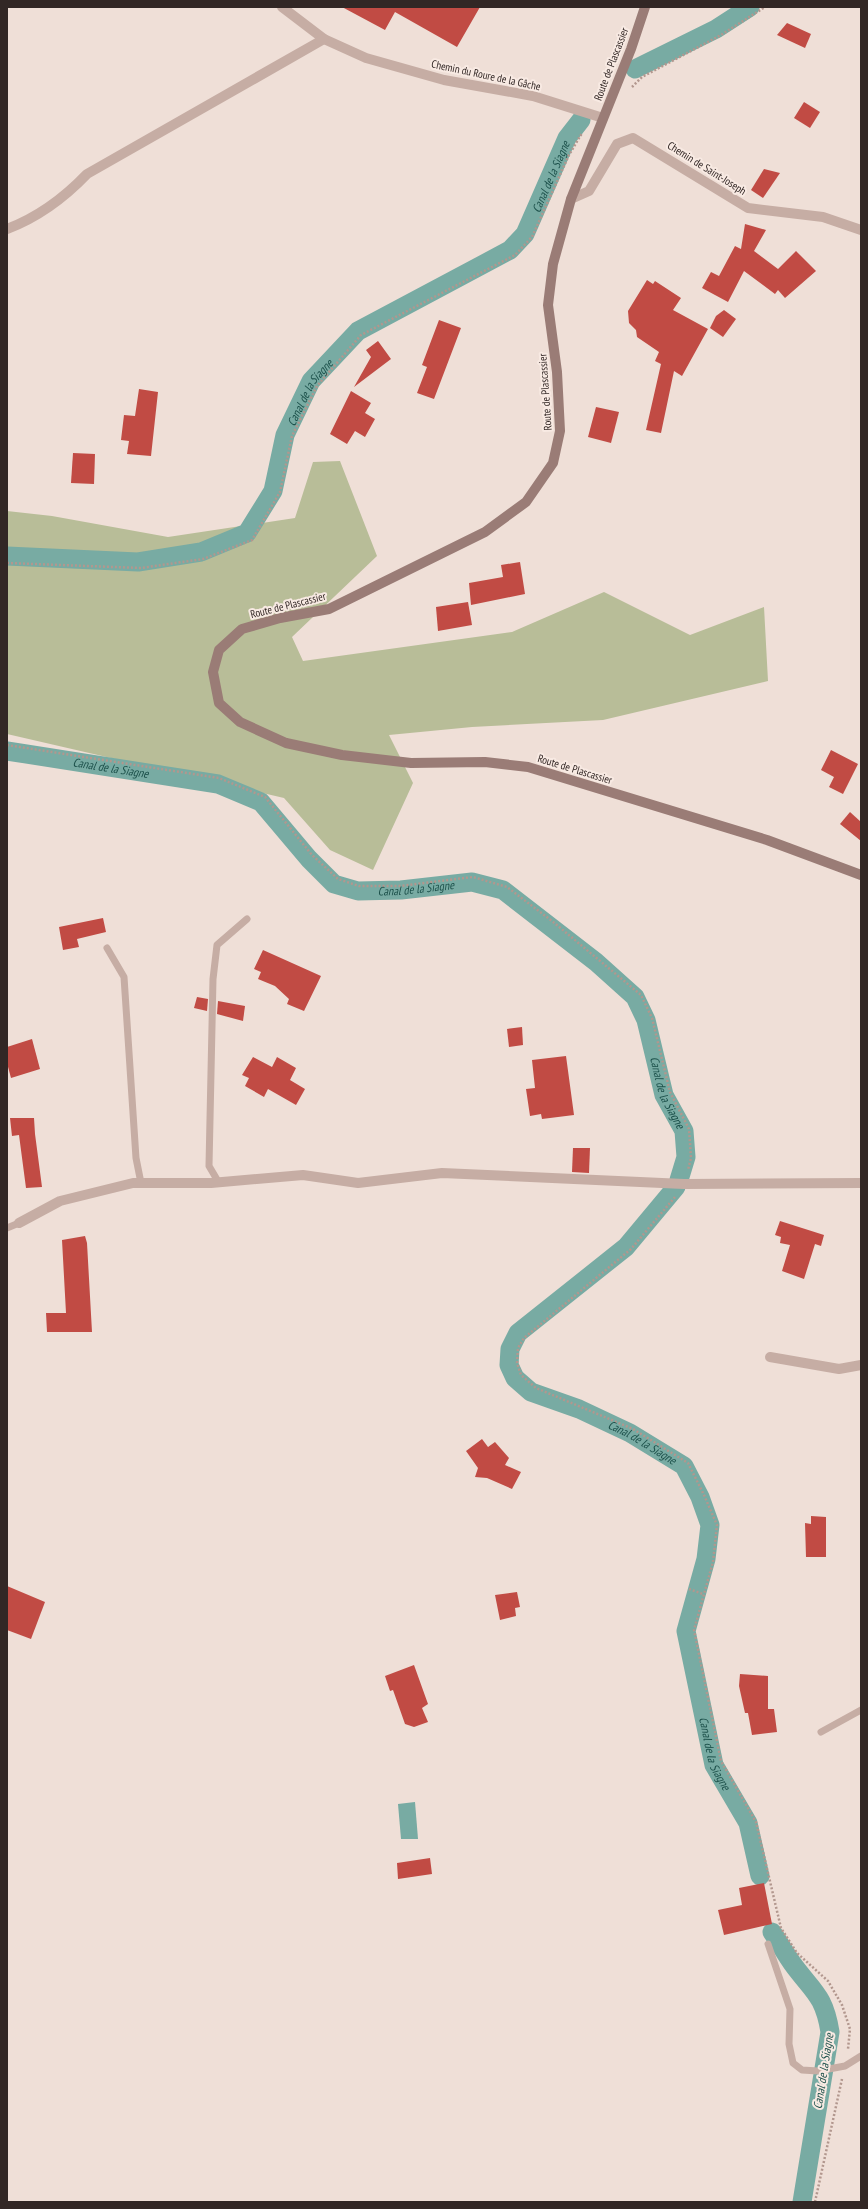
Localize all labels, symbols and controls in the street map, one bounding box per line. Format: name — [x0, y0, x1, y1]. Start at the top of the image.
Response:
street label: Route de Plascassier — [591, 25, 631, 103]
street label: Chemin du Roure de la Gâche — [430, 57, 542, 94]
water label: Canal de la Siagne — [528, 137, 573, 214]
street label: Chemin de Saint-Joseph — [665, 138, 749, 198]
street label: Route de Plascassier — [535, 353, 555, 431]
water label: Canal de la Siagne — [283, 355, 336, 428]
street label: Route de Plascassier — [249, 589, 327, 621]
street label: Route de Plascassier — [536, 751, 614, 787]
water label: Canal de la Siagne — [72, 754, 151, 781]
water label: Canal de la Siagne — [378, 876, 456, 898]
water label: Canal de la Siagne — [648, 1055, 689, 1132]
water label: Canal de la Siagne — [606, 1416, 680, 1468]
water label: Canal de la Siagne — [697, 1716, 735, 1793]
water label: Canal de la Siagne — [810, 2031, 837, 2110]

